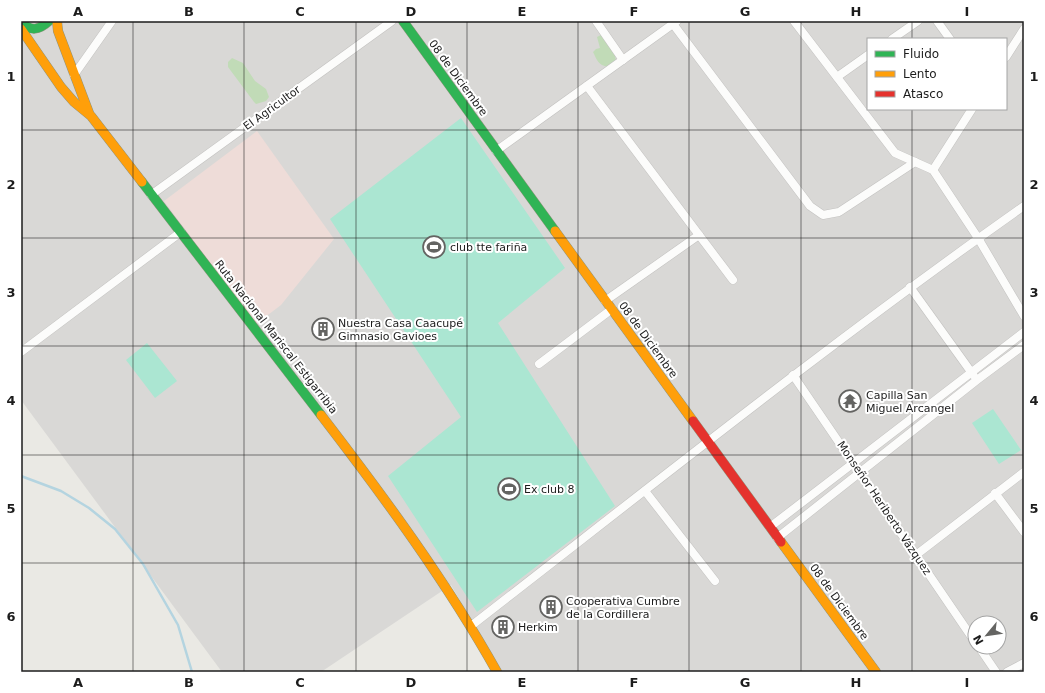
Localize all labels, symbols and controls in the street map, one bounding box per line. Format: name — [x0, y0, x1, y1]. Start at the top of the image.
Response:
text: A — [73, 4, 83, 19]
text: B — [184, 4, 194, 19]
text: C — [295, 4, 305, 19]
text: D — [406, 4, 417, 19]
text: E — [518, 4, 526, 19]
text: F — [630, 4, 638, 19]
text: G — [740, 4, 750, 19]
text: H — [851, 4, 861, 19]
text: I — [965, 4, 969, 19]
street label: 08 de Diciembre — [426, 37, 490, 119]
legend — [867, 38, 1007, 110]
text: Fluido — [903, 47, 939, 61]
text: Lento — [903, 67, 937, 81]
text: 1 — [6, 69, 16, 84]
text: 1 — [1029, 69, 1039, 84]
street label: El Agricultor — [241, 83, 303, 133]
text: Atasco — [903, 87, 943, 101]
text: 2 — [6, 177, 16, 192]
text: 2 — [1029, 177, 1039, 192]
sports icon: club tte fariña — [421, 234, 447, 260]
place label: club tte fariña — [450, 241, 527, 254]
street label: Ruta Nacional Mariscal Estigarribia — [212, 258, 340, 416]
text: 3 — [6, 285, 16, 300]
text: 3 — [1029, 285, 1039, 300]
street label: 08 de Diciembre — [616, 299, 680, 381]
building icon: Nuestra Casa Caacupé Gimnasio Gavioes — [310, 316, 336, 342]
place label: Nuestra Casa Caacupé Gimnasio Gavioes — [338, 317, 463, 343]
temple icon: Capilla San Miguel Arcangel — [837, 388, 863, 414]
place label: Capilla San Miguel Arcangel — [866, 389, 954, 415]
text: 4 — [6, 393, 16, 408]
text: 4 — [1029, 393, 1039, 408]
street label: Monseñor Heriberto Vázquez — [834, 439, 934, 578]
sports icon: Ex club 8 — [496, 476, 522, 502]
place label: Ex club 8 — [524, 483, 575, 496]
text: 5 — [6, 501, 16, 516]
text: 5 — [1029, 501, 1039, 516]
street label: 08 de Diciembre — [807, 561, 871, 643]
building icon: Cooperativa Cumbre de la Cordillera — [538, 594, 564, 620]
place label: Cooperativa Cumbre de la Cordillera — [566, 595, 680, 621]
text: 6 — [6, 609, 16, 624]
text: 6 — [1029, 609, 1039, 624]
building icon: Herkim — [490, 614, 516, 640]
north arrow — [967, 615, 1007, 655]
place label: Herkim — [518, 621, 558, 634]
text: N — [971, 632, 987, 647]
text: A — [73, 675, 83, 690]
text: B — [184, 675, 194, 690]
text: C — [295, 675, 305, 690]
text: D — [406, 675, 417, 690]
text: E — [518, 675, 526, 690]
text: F — [630, 675, 638, 690]
text: G — [740, 675, 750, 690]
text: H — [851, 675, 861, 690]
text: I — [965, 675, 969, 690]

